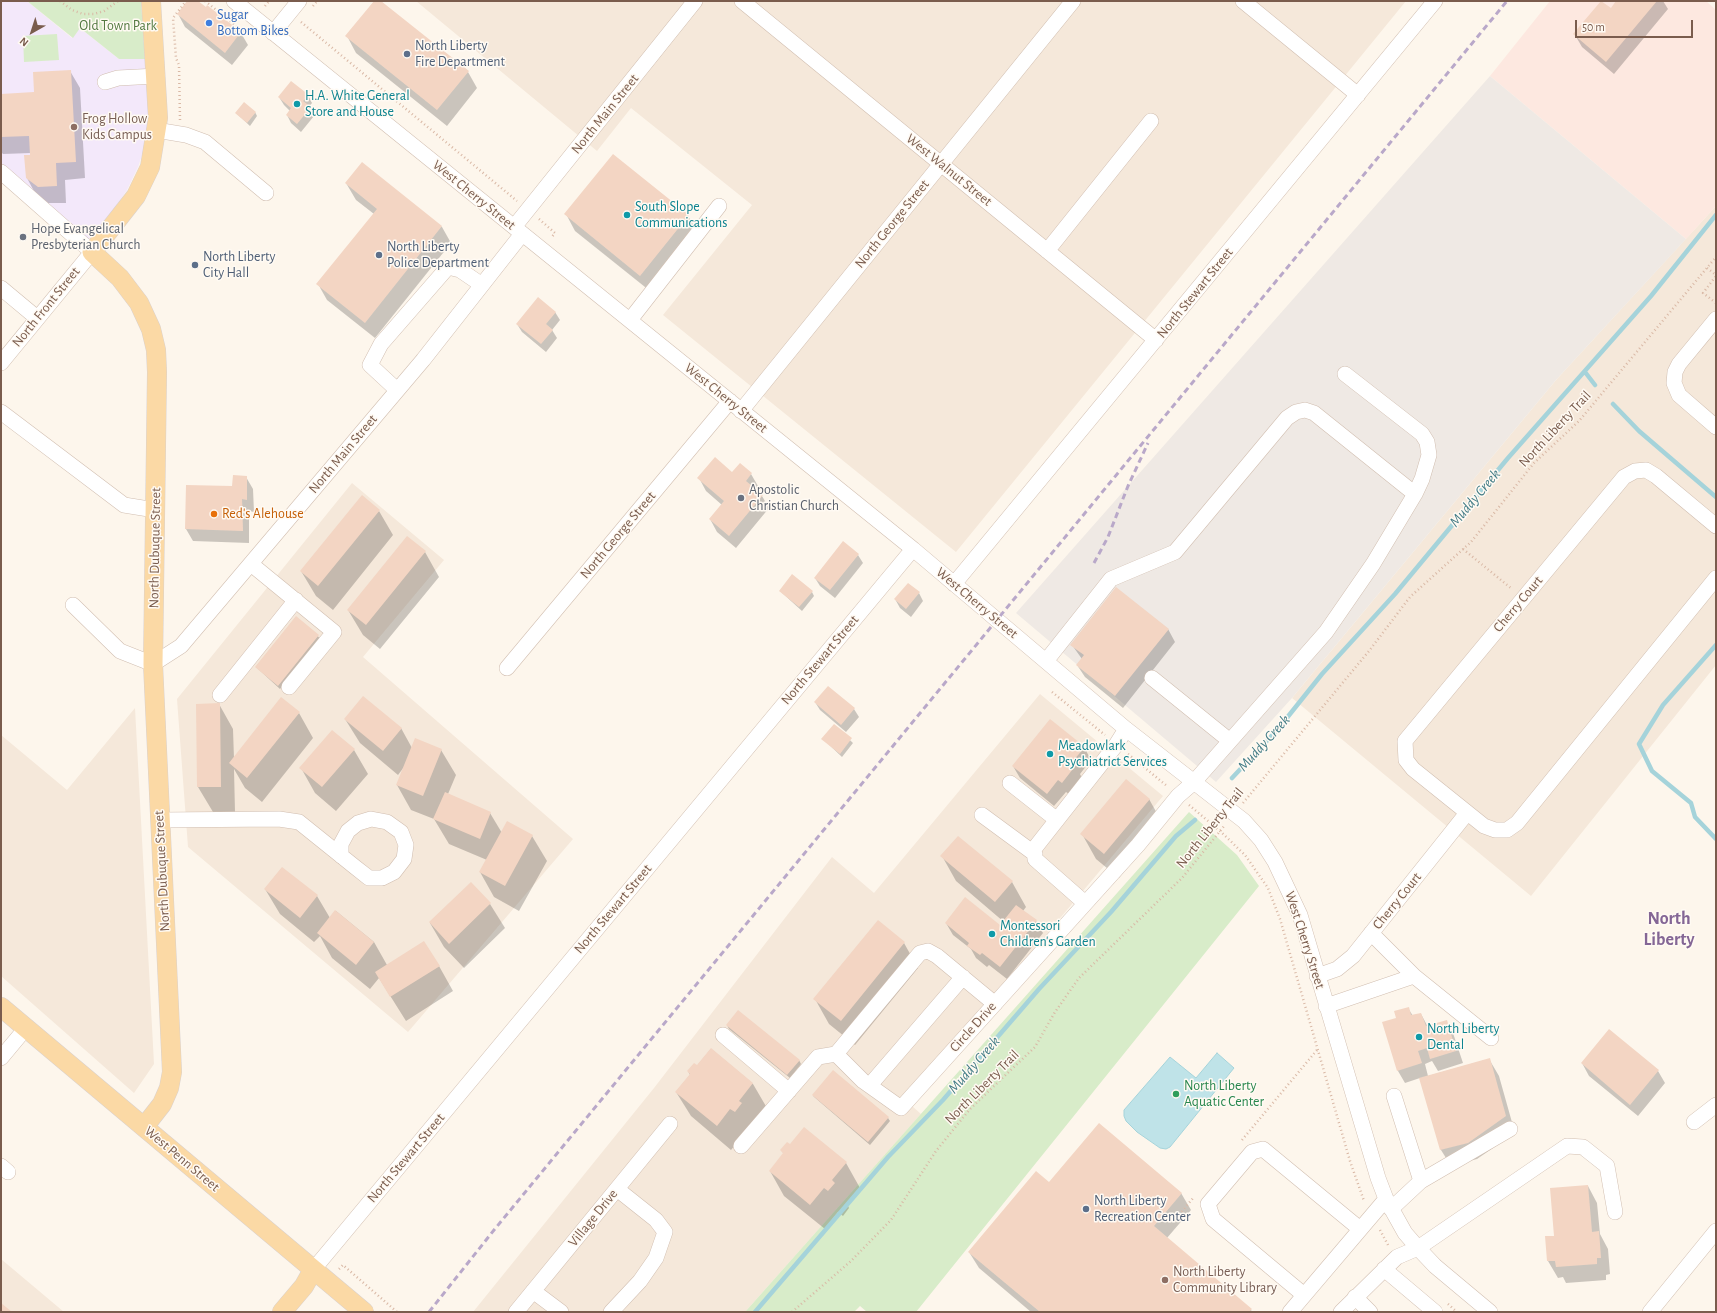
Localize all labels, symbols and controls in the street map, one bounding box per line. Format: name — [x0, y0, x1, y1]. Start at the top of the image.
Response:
place label: Sugar Bottom Bikes — [217, 7, 289, 40]
north arrow — [12, 12, 52, 52]
scale bar — [1577, 12, 1695, 38]
park label: Old Town Park — [79, 18, 157, 34]
marker: Sugar Bottom Bikes — [204, 18, 214, 28]
text: 50 m — [1582, 21, 1605, 33]
text: N — [18, 35, 31, 48]
place label: North Liberty Fire Department — [415, 38, 505, 70]
marker: North Liberty Fire Department — [402, 49, 412, 59]
street label: North Main Street — [568, 71, 642, 157]
place label: H.A. White General Store and House — [305, 88, 410, 120]
marker: H.A. White General Store and House — [292, 99, 302, 109]
place label: Frog Hollow Kids Campus — [82, 111, 152, 144]
marker: Frog Hollow Kids Campus — [69, 122, 79, 132]
street label: West Walnut Street — [903, 130, 995, 210]
street label: West Cherry Street — [429, 156, 519, 234]
street label: North George Street — [851, 176, 933, 272]
place label: South Slope Communications — [635, 199, 727, 232]
marker: South Slope Communications — [622, 210, 632, 220]
place label: Hope Evangelical Presbyterian Church — [31, 221, 140, 254]
marker: Hope Evangelical Presbyterian Church — [18, 232, 28, 242]
place label: North Liberty Police Department — [387, 239, 489, 272]
street label: North Stewart Street — [1153, 244, 1237, 342]
place label: North Liberty City Hall — [203, 249, 275, 282]
marker: North Liberty Police Department — [374, 250, 384, 260]
marker: North Liberty City Hall — [190, 260, 200, 270]
street label: North Front Street — [9, 263, 83, 351]
street label: West Cherry Street — [681, 359, 771, 437]
street label: North Liberty Trail — [1515, 387, 1595, 471]
street label: North Main Street — [305, 411, 381, 497]
water label: Muddy Creek — [1446, 465, 1504, 531]
place label: Apostolic Christian Church — [749, 482, 839, 514]
street label: North Dubuque Street — [146, 487, 164, 609]
street label: North George Street — [577, 488, 659, 582]
marker: Apostolic Christian Church — [736, 493, 746, 503]
place label: Red's Alehouse — [222, 506, 304, 522]
marker: Red's Alehouse — [209, 509, 219, 519]
street label: West Cherry Street — [933, 564, 1021, 642]
street label: Cherry Court — [1490, 572, 1546, 636]
street label: North Stewart Street — [778, 612, 862, 708]
water label: Muddy Creek — [1234, 711, 1294, 775]
place label: Meadowlark Psychiatrict Services — [1058, 738, 1167, 770]
marker: Meadowlark Psychiatrict Services — [1045, 749, 1055, 759]
street label: North Liberty Trail — [1173, 784, 1247, 872]
street label: North Dubuque Street — [150, 810, 174, 932]
street label: North Stewart Street — [571, 861, 655, 957]
street label: Cherry Court — [1369, 869, 1425, 933]
street label: West Cherry Street — [1281, 889, 1329, 991]
district label: North Liberty — [1644, 908, 1694, 950]
place label: Montessori Children's Garden — [1000, 918, 1096, 950]
marker: Montessori Children's Garden — [987, 929, 997, 939]
street label: Circle Drive — [946, 998, 1000, 1056]
place label: North Liberty Dental — [1427, 1021, 1499, 1054]
marker: North Liberty Dental — [1414, 1032, 1424, 1042]
water label: Muddy Creek — [944, 1033, 1004, 1097]
street label: North Liberty Trail — [941, 1046, 1023, 1128]
place label: North Liberty Aquatic Center — [1184, 1078, 1264, 1110]
marker: North Liberty Aquatic Center — [1171, 1089, 1181, 1099]
street label: North Stewart Street — [364, 1110, 448, 1206]
street label: West Penn Street — [141, 1123, 223, 1195]
street label: Village Drive — [565, 1186, 621, 1250]
place label: North Liberty Recreation Center — [1094, 1193, 1190, 1226]
marker: North Liberty Recreation Center — [1081, 1204, 1091, 1214]
place label: North Liberty Community Library — [1173, 1264, 1277, 1296]
marker: North Liberty Community Library — [1160, 1275, 1170, 1285]

